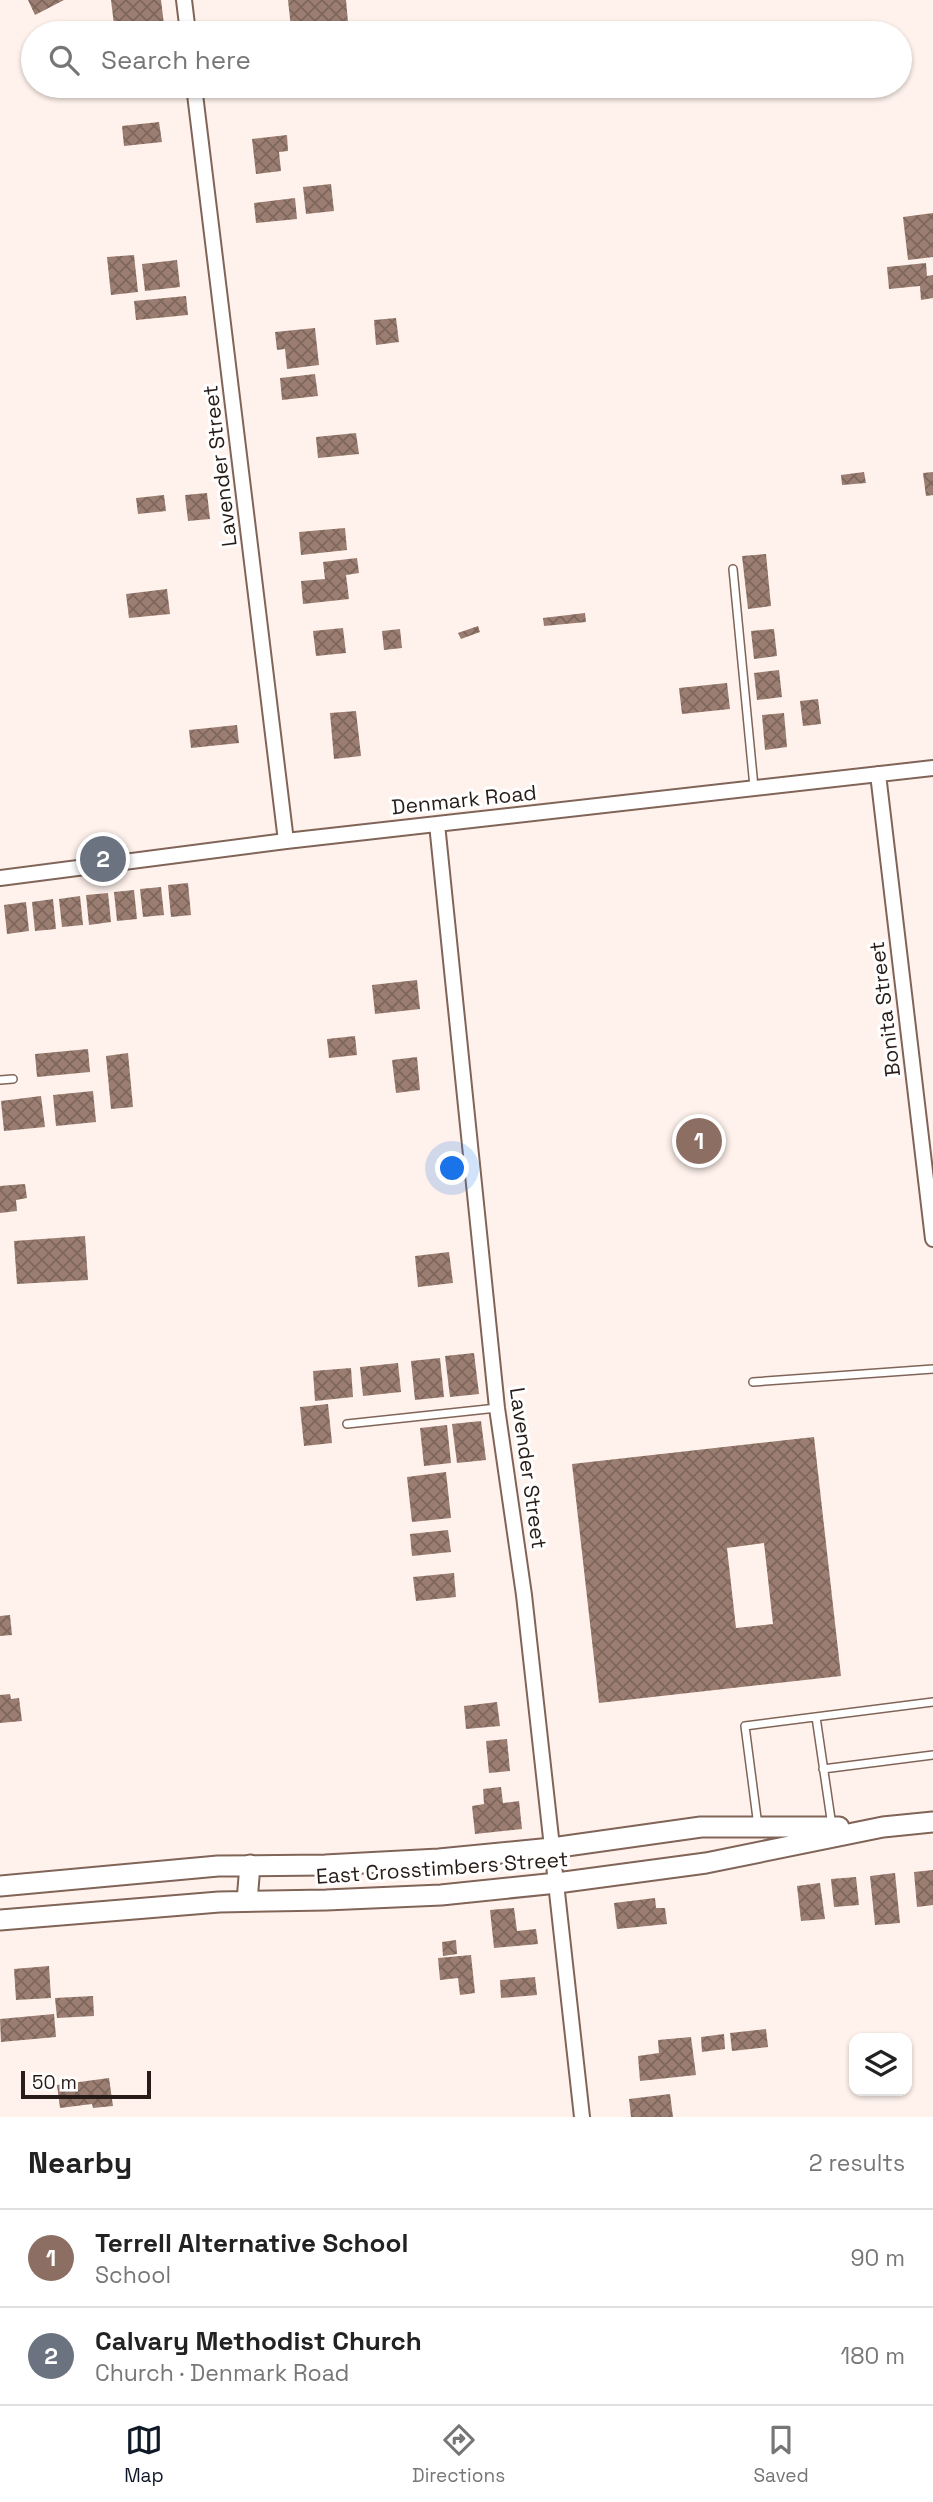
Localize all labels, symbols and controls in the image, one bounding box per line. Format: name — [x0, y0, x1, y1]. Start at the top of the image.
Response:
search box — [21, 21, 912, 98]
icon: search — [45, 41, 83, 79]
text: Search here — [101, 43, 251, 77]
street label: Lavender Street — [196, 384, 243, 548]
street label: Denmark Road — [390, 778, 538, 821]
pin: 2 — [80, 833, 126, 885]
street label: Bonita Street — [863, 940, 906, 1078]
pin: 1 — [676, 1115, 722, 1167]
your location — [435, 1151, 469, 1185]
street label: Lavender Street — [504, 1386, 553, 1550]
street label: East Crosstimbers Street — [315, 1845, 569, 1890]
map controls — [849, 2033, 912, 2096]
button: layers — [849, 2033, 912, 2096]
scale bar — [21, 2068, 150, 2100]
text: 50 m — [32, 2070, 77, 2095]
text: Nearby — [28, 2143, 132, 2182]
text: 2 results — [809, 2148, 905, 2178]
text: Terrell Alternative School — [95, 2226, 408, 2260]
text: 1 — [46, 2243, 56, 2273]
text: 90 m — [850, 2243, 905, 2273]
text: School — [95, 2260, 171, 2290]
text: Calvary Methodist Church — [95, 2324, 422, 2358]
text: 2 — [44, 2341, 58, 2371]
text: 180 m — [841, 2341, 905, 2371]
text: Church · Denmark Road — [95, 2358, 349, 2388]
tab: Map — [124, 2421, 164, 2488]
tab: Directions — [412, 2421, 505, 2488]
tab: Saved — [753, 2421, 809, 2488]

